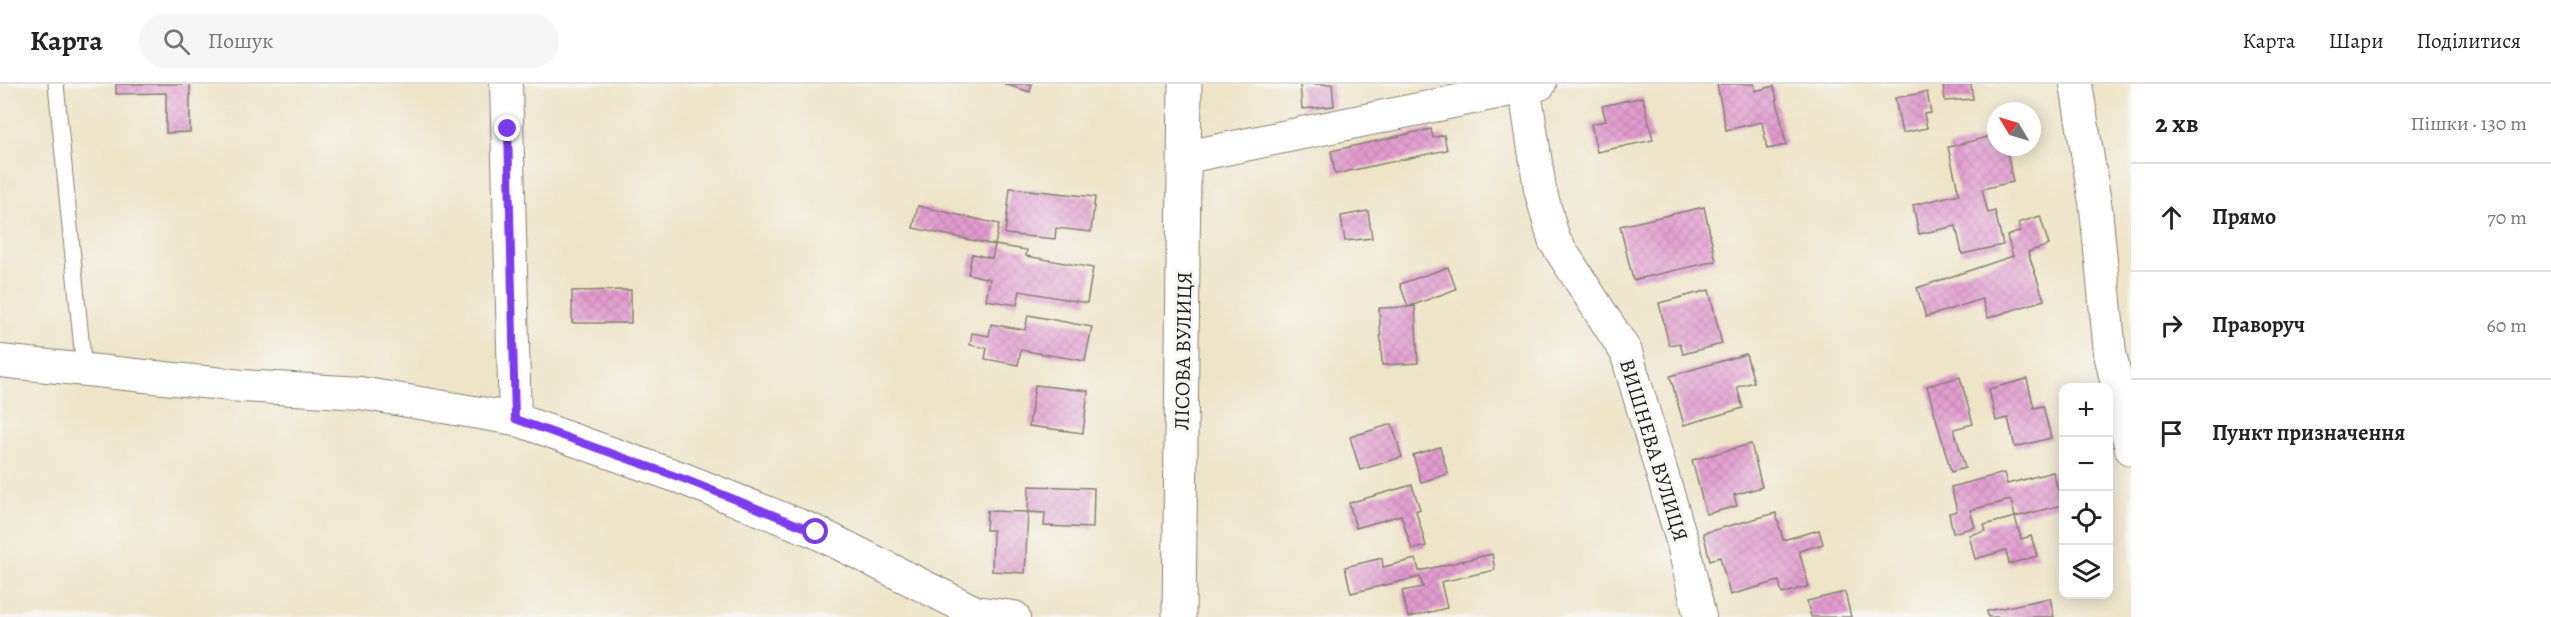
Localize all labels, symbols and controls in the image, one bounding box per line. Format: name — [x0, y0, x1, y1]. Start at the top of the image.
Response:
search box — [139, 14, 559, 68]
text: Карта — [30, 22, 103, 60]
icon: search — [160, 25, 193, 58]
text: Пошук — [208, 26, 273, 56]
text: Карта — [2243, 27, 2295, 55]
text: Шари — [2328, 27, 2383, 55]
text: Поділитися — [2416, 27, 2521, 55]
north arrow — [1987, 102, 2041, 156]
text: 2 хв — [2155, 106, 2199, 141]
text: Пішки · 130 m — [2411, 110, 2527, 137]
route end — [494, 115, 520, 141]
icon: ahead — [2155, 201, 2188, 234]
text: Прямо — [2212, 202, 2276, 232]
text: 70 m — [2487, 204, 2527, 231]
street label: ЛІСОВА ВУЛИЦЯ — [1168, 271, 1198, 431]
icon: right — [2155, 309, 2188, 342]
text: Праворуч — [2212, 310, 2305, 340]
text: 60 m — [2487, 312, 2527, 339]
street label: ВИШНЕВА ВУЛИЦЯ — [1613, 356, 1695, 544]
map controls — [2059, 383, 2113, 599]
button: + — [2059, 383, 2113, 437]
icon: arrive — [2155, 417, 2188, 450]
text: Пункт призначення — [2212, 418, 2405, 448]
button: − — [2059, 437, 2113, 491]
button: locate — [2059, 491, 2113, 545]
route start — [802, 518, 828, 544]
button: layers — [2059, 545, 2113, 599]

